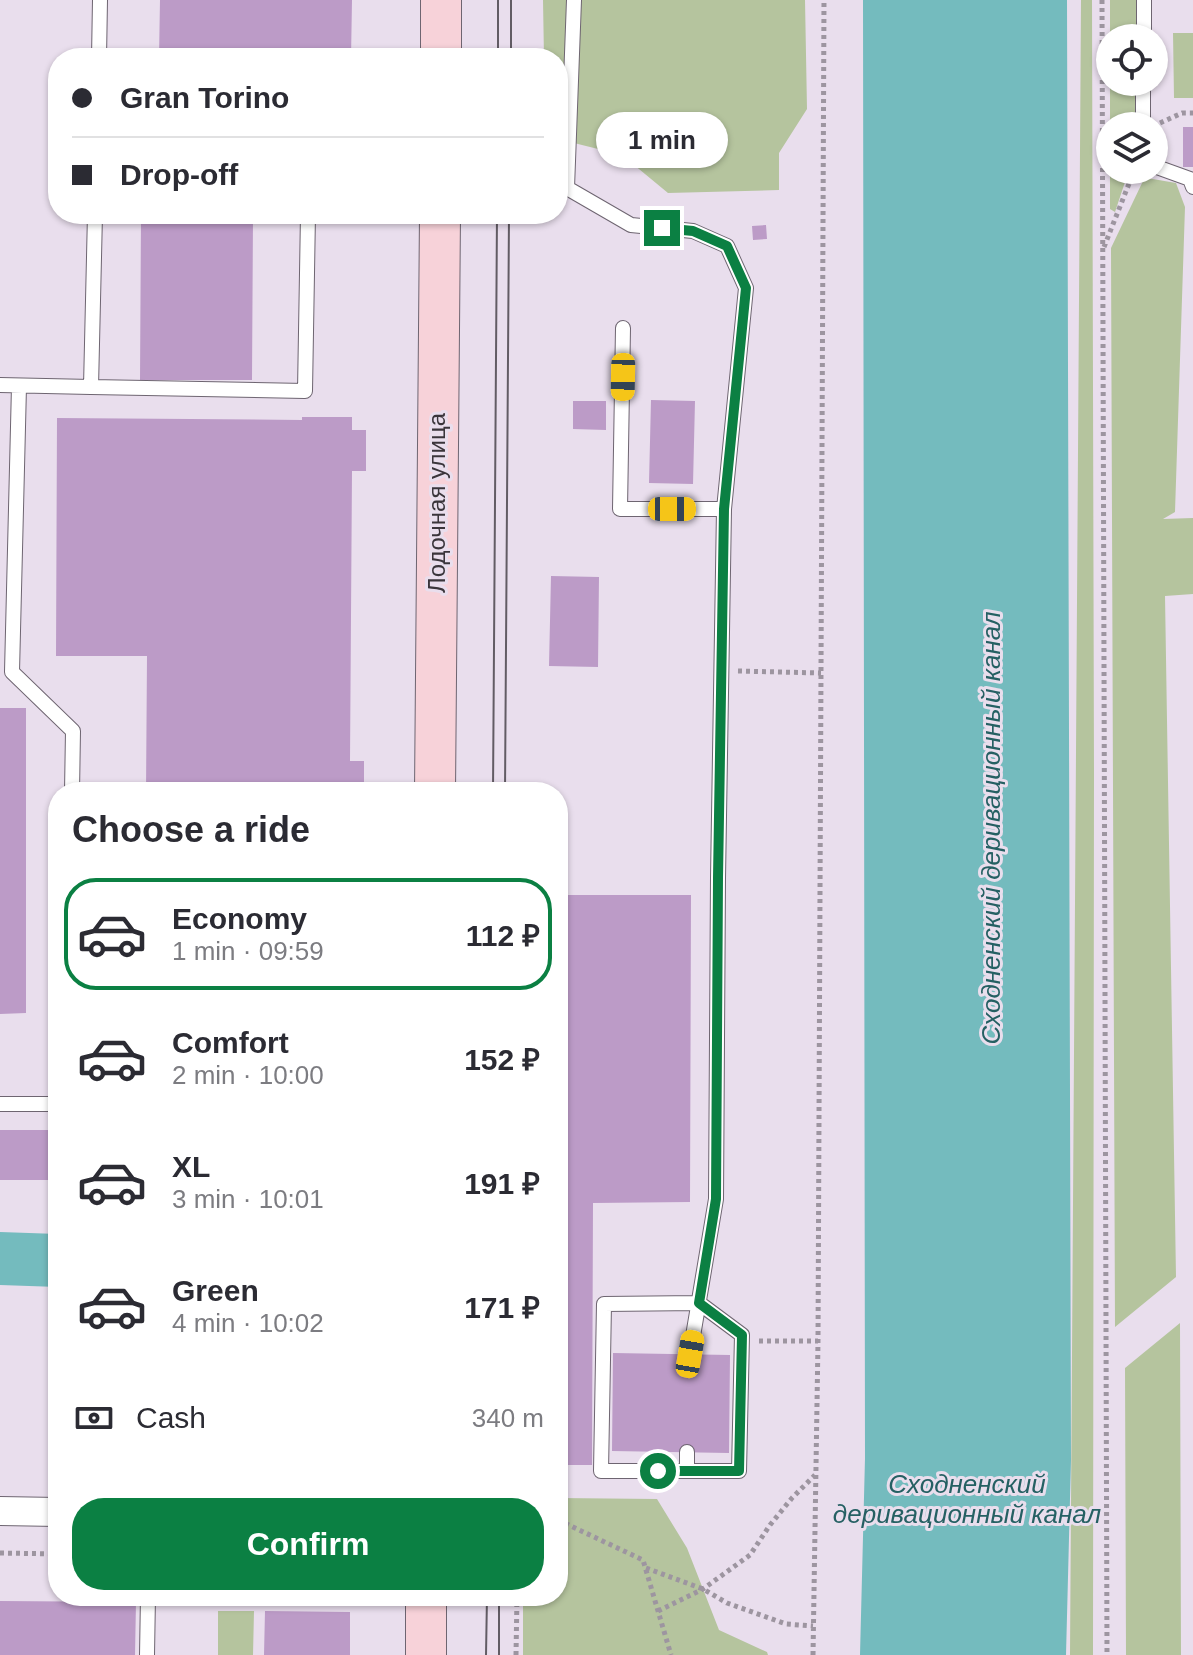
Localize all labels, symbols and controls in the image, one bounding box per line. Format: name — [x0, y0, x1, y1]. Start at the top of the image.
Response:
map controls — [1096, 24, 1168, 184]
button: locate — [1096, 24, 1168, 96]
text: Gran Torino — [120, 81, 289, 114]
callout: 1 min — [596, 112, 728, 168]
button: layers — [1096, 112, 1168, 184]
text: 1 min — [628, 125, 696, 155]
text: Drop-off — [120, 158, 238, 191]
route end — [644, 210, 680, 246]
car — [611, 353, 635, 401]
street label: Лодочная улица — [423, 412, 450, 593]
car — [648, 497, 696, 521]
water label: Сходненский деривационный канал — [976, 611, 1006, 1045]
text: Choose a ride — [72, 809, 310, 850]
icon: car — [76, 898, 148, 970]
text: Economy — [172, 902, 307, 935]
text: 112 ₽ — [466, 919, 540, 952]
text: 1 min · 09:59 — [172, 936, 324, 966]
icon: car — [76, 1022, 148, 1094]
text: Comfort — [172, 1026, 289, 1059]
text: 152 ₽ — [464, 1043, 540, 1076]
text: 2 min · 10:00 — [172, 1060, 324, 1090]
icon: car — [76, 1146, 148, 1218]
text: XL — [172, 1150, 210, 1183]
text: 191 ₽ — [464, 1167, 540, 1200]
text: 3 min · 10:01 — [172, 1184, 324, 1214]
icon: car — [76, 1270, 148, 1342]
text: Green — [172, 1274, 259, 1307]
text: 171 ₽ — [464, 1291, 540, 1324]
text: 4 min · 10:02 — [172, 1308, 324, 1338]
car — [674, 1328, 706, 1380]
icon: cash — [72, 1396, 116, 1440]
text: Cash — [136, 1401, 206, 1434]
text: 340 m — [472, 1403, 544, 1433]
route start — [640, 1453, 676, 1489]
water label: Сходненский деривационный канал — [833, 1469, 1101, 1529]
button: Confirm — [72, 1498, 544, 1590]

